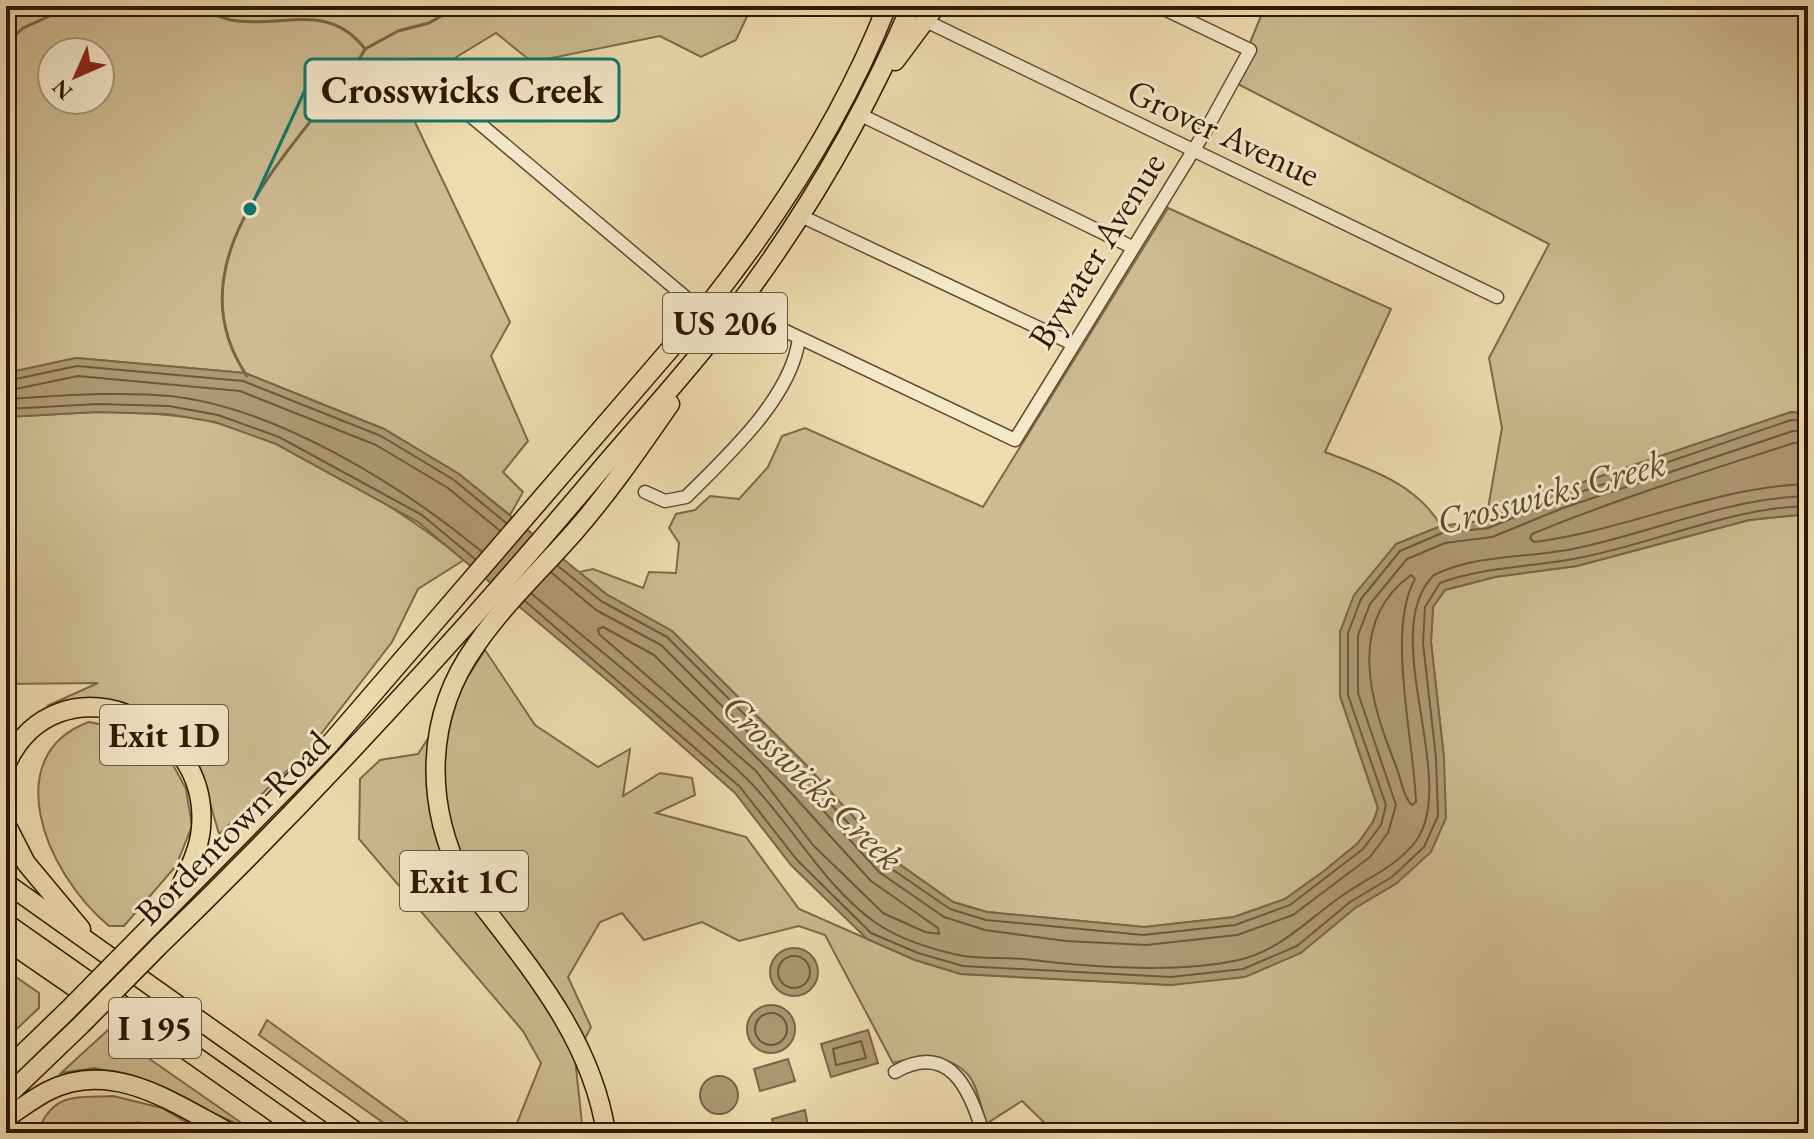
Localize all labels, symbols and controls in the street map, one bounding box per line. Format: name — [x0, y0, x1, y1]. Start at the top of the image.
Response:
north arrow — [36, 36, 116, 116]
callout: Crosswicks Creek — [305, 59, 619, 121]
text: Crosswicks Creek — [321, 65, 604, 114]
street label: Grover Avenue — [1120, 67, 1328, 197]
text: N — [46, 73, 79, 106]
street label: Bywater Avenue — [1017, 143, 1176, 357]
road number: US 206 — [663, 293, 787, 353]
water label: Crosswicks Creek — [1431, 437, 1671, 546]
water label: Crosswicks Creek — [712, 682, 915, 881]
road number: Exit 1D — [100, 705, 228, 765]
street label: Bordentown Road — [125, 719, 340, 935]
road number: Exit 1C — [400, 851, 528, 911]
road number: I 195 — [109, 998, 201, 1058]

